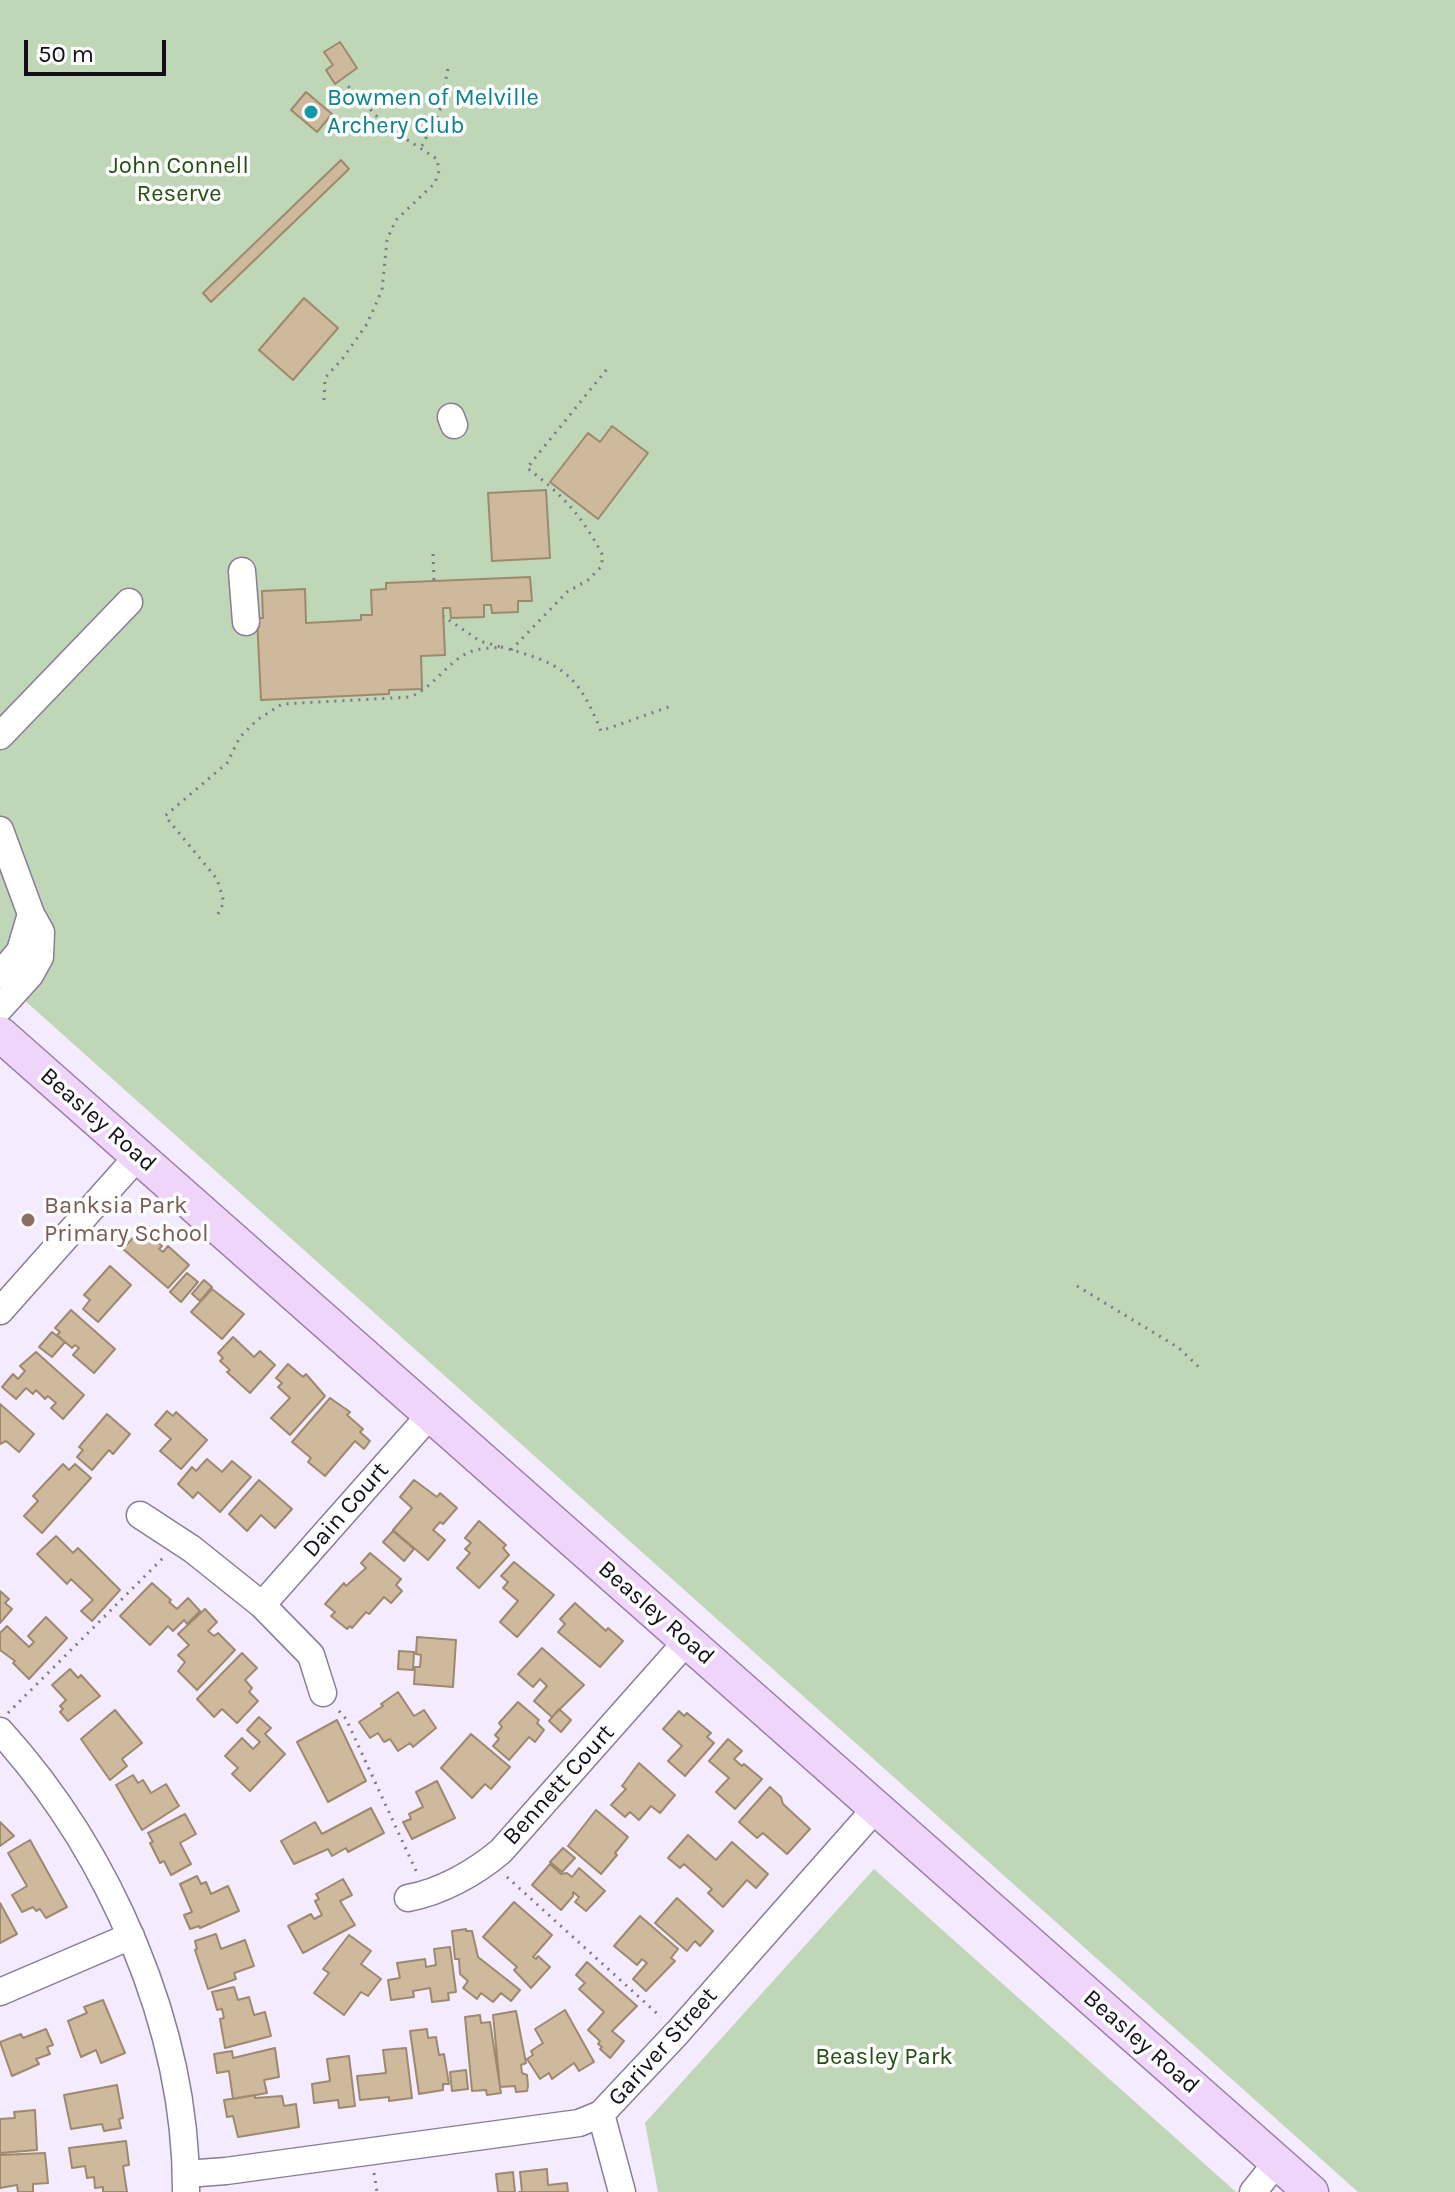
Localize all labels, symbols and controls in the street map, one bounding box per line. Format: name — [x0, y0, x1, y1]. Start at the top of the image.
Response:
scale bar — [28, 24, 170, 74]
text: 50 m — [38, 40, 94, 68]
place label: Bowmen of Melville Archery Club — [327, 84, 539, 140]
marker: Bowmen of Melville Archery Club — [302, 103, 320, 121]
park label: John Connell Reserve — [109, 152, 249, 208]
street label: Beasley Road — [34, 1062, 162, 1178]
place label: Banksia Park Primary School — [44, 1192, 209, 1248]
marker: Banksia Park Primary School — [19, 1211, 37, 1229]
street label: Dain Court — [297, 1457, 395, 1563]
street label: Beasley Road — [592, 1555, 720, 1671]
street label: Bennett Court — [497, 1719, 621, 1851]
street label: Gariver Street — [602, 1982, 724, 2112]
street label: Beasley Road — [1077, 1984, 1205, 2100]
park label: Beasley Park — [815, 2043, 953, 2071]

